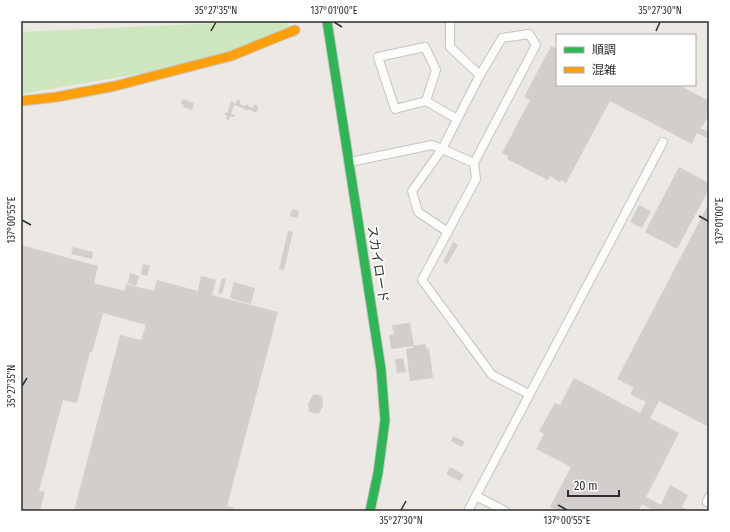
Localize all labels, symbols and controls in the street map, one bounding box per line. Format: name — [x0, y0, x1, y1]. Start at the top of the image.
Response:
text: 35°27'35"N — [195, 5, 237, 17]
text: 137°01'00"E — [311, 5, 358, 17]
text: 35°27'30"N — [638, 5, 682, 17]
legend — [556, 34, 696, 86]
text: 順調 — [592, 43, 616, 57]
text: 混雑 — [592, 63, 616, 77]
text: 137°00'55"E — [6, 196, 18, 243]
text: 137°01'00"E — [714, 197, 726, 244]
street label: スカイロード — [364, 224, 392, 304]
text: 35°27'35"N — [6, 365, 18, 407]
scale bar — [568, 472, 619, 498]
text: 20 m — [574, 479, 598, 493]
text: 35°27'30"N — [379, 515, 423, 527]
text: 137°00'55"E — [544, 515, 591, 527]

